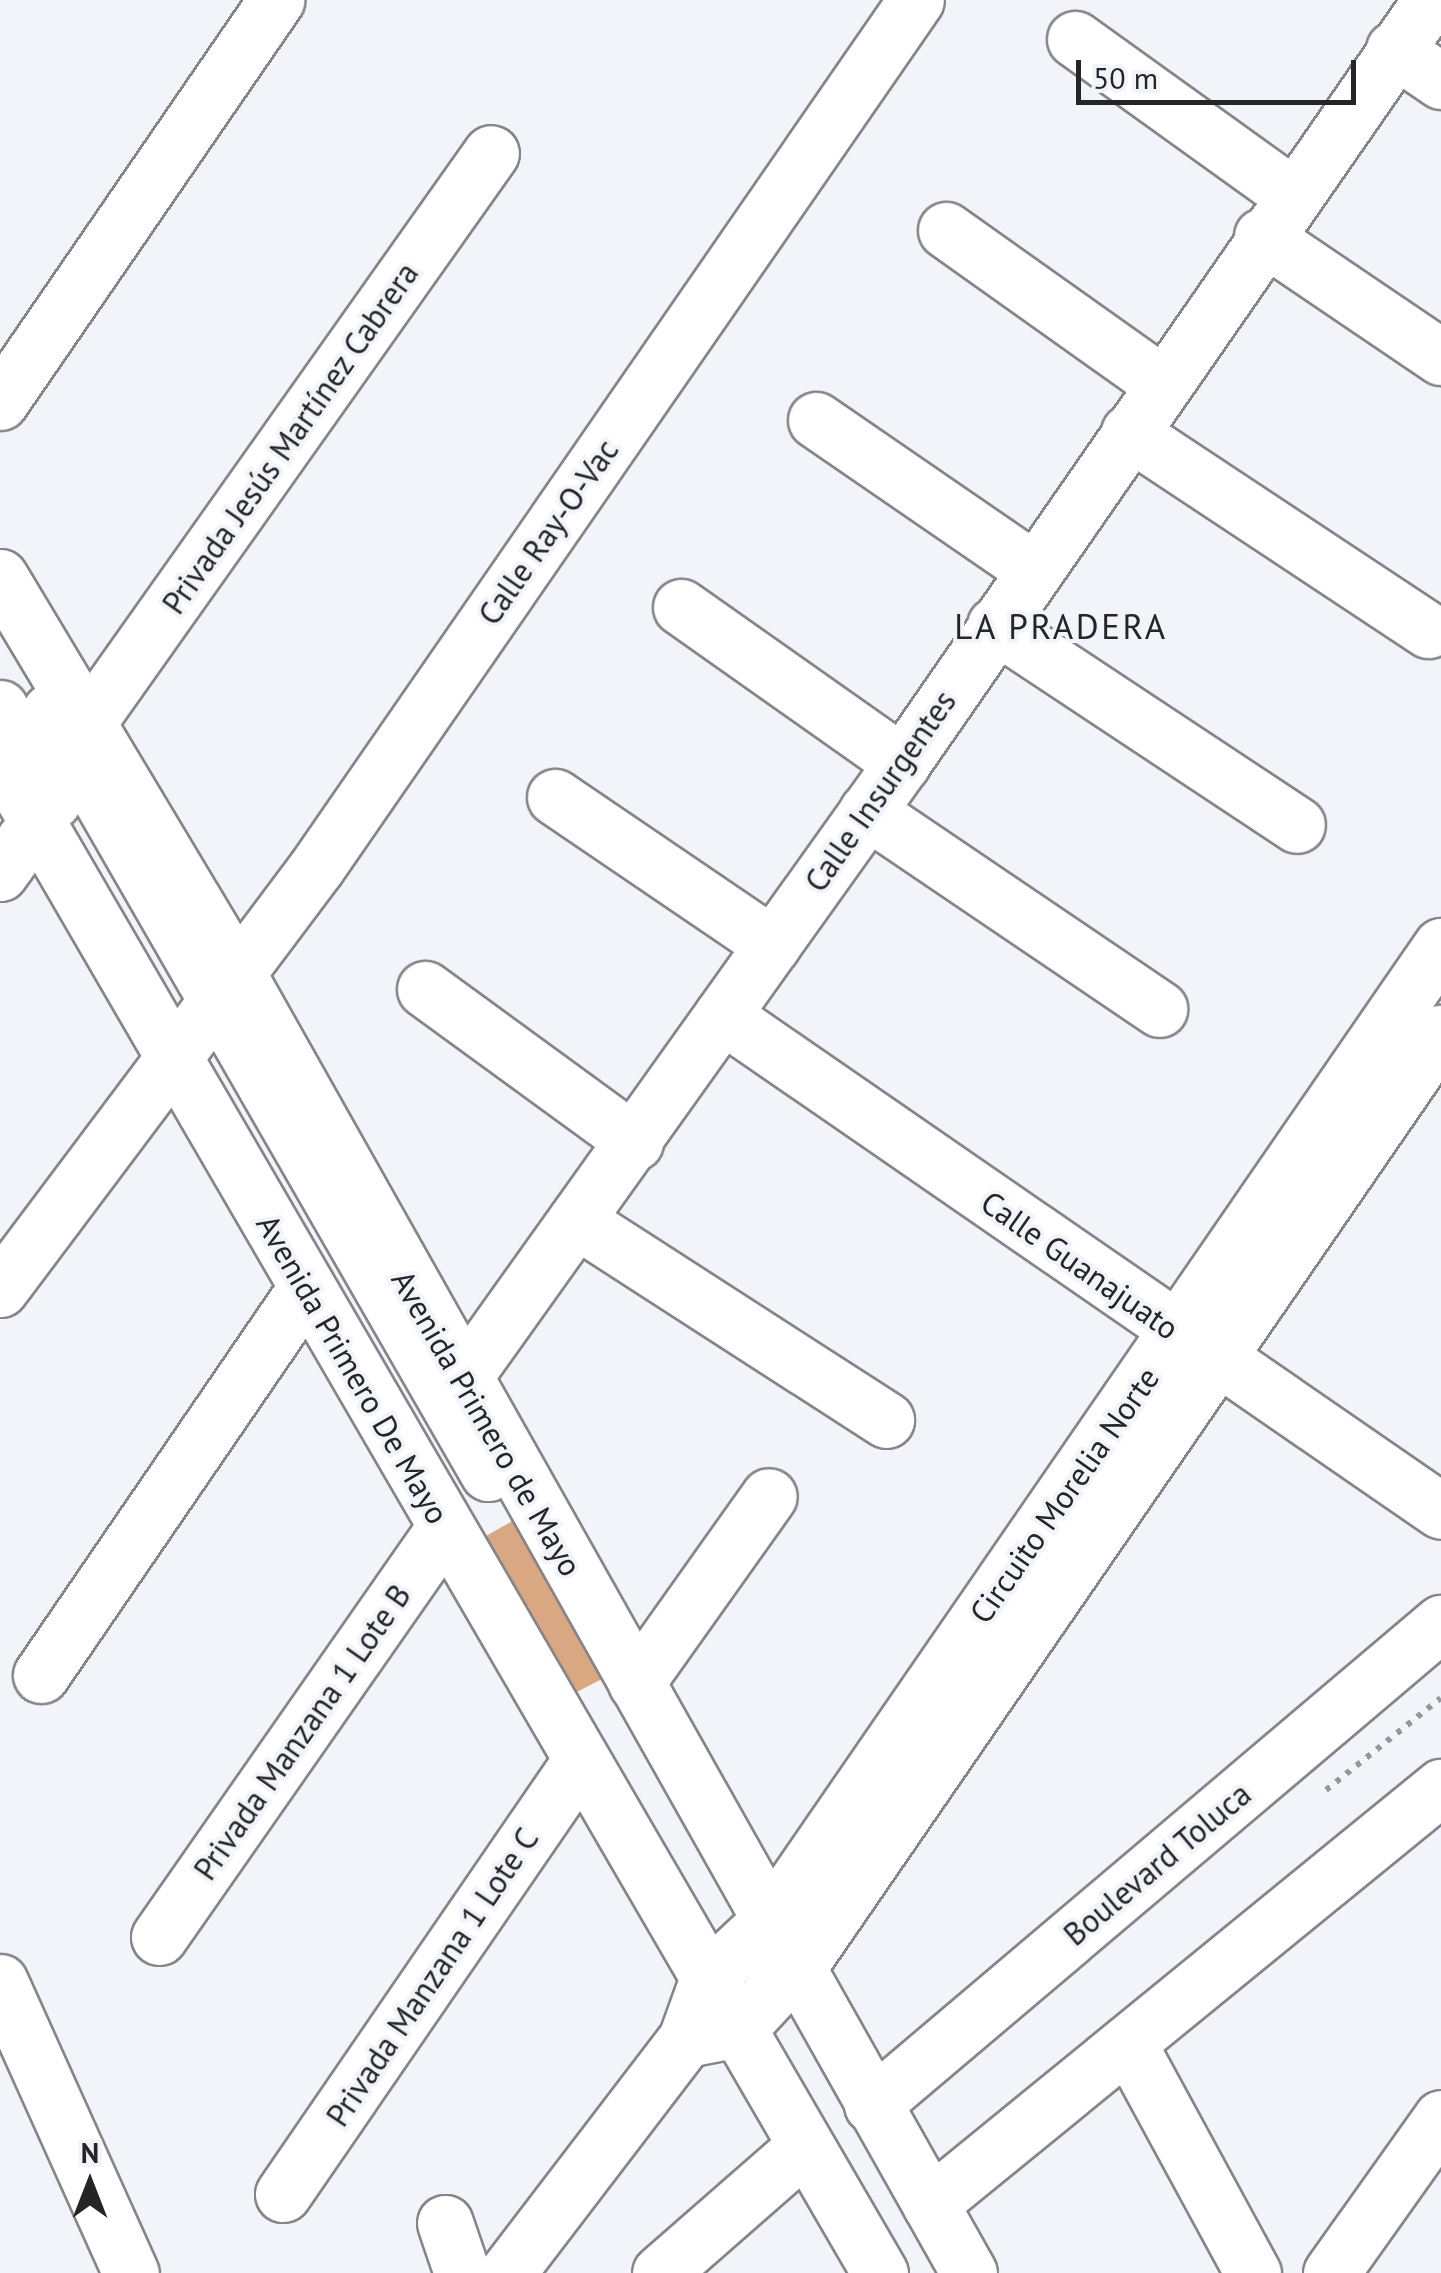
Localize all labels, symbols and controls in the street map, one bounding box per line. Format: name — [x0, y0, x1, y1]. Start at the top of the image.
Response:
scale bar — [1081, 40, 1361, 102]
text: 50 m — [1093, 58, 1158, 97]
street label: Privada Jesús Martínez Cabrera — [154, 255, 426, 621]
street label: Calle Ray-O-Vac — [470, 432, 626, 632]
district label: LA PRADERA — [953, 605, 1169, 647]
street label: Calle Insurgentes — [796, 683, 964, 899]
street label: Calle Guanajuato — [974, 1183, 1186, 1347]
street label: Avenida Primero De Mayo — [249, 1208, 457, 1530]
street label: Avenida Primero de Mayo — [384, 1263, 590, 1583]
street label: Circuito Morelia Norte — [961, 1360, 1167, 1630]
street label: Privada Manzana 1 Lote B — [185, 1577, 419, 1887]
street label: Boulevard Toluca — [1055, 1774, 1259, 1954]
street label: Privada Manzana 1 Lote C — [318, 1821, 546, 2133]
north arrow — [40, 2133, 140, 2233]
text: N — [81, 2134, 99, 2171]

